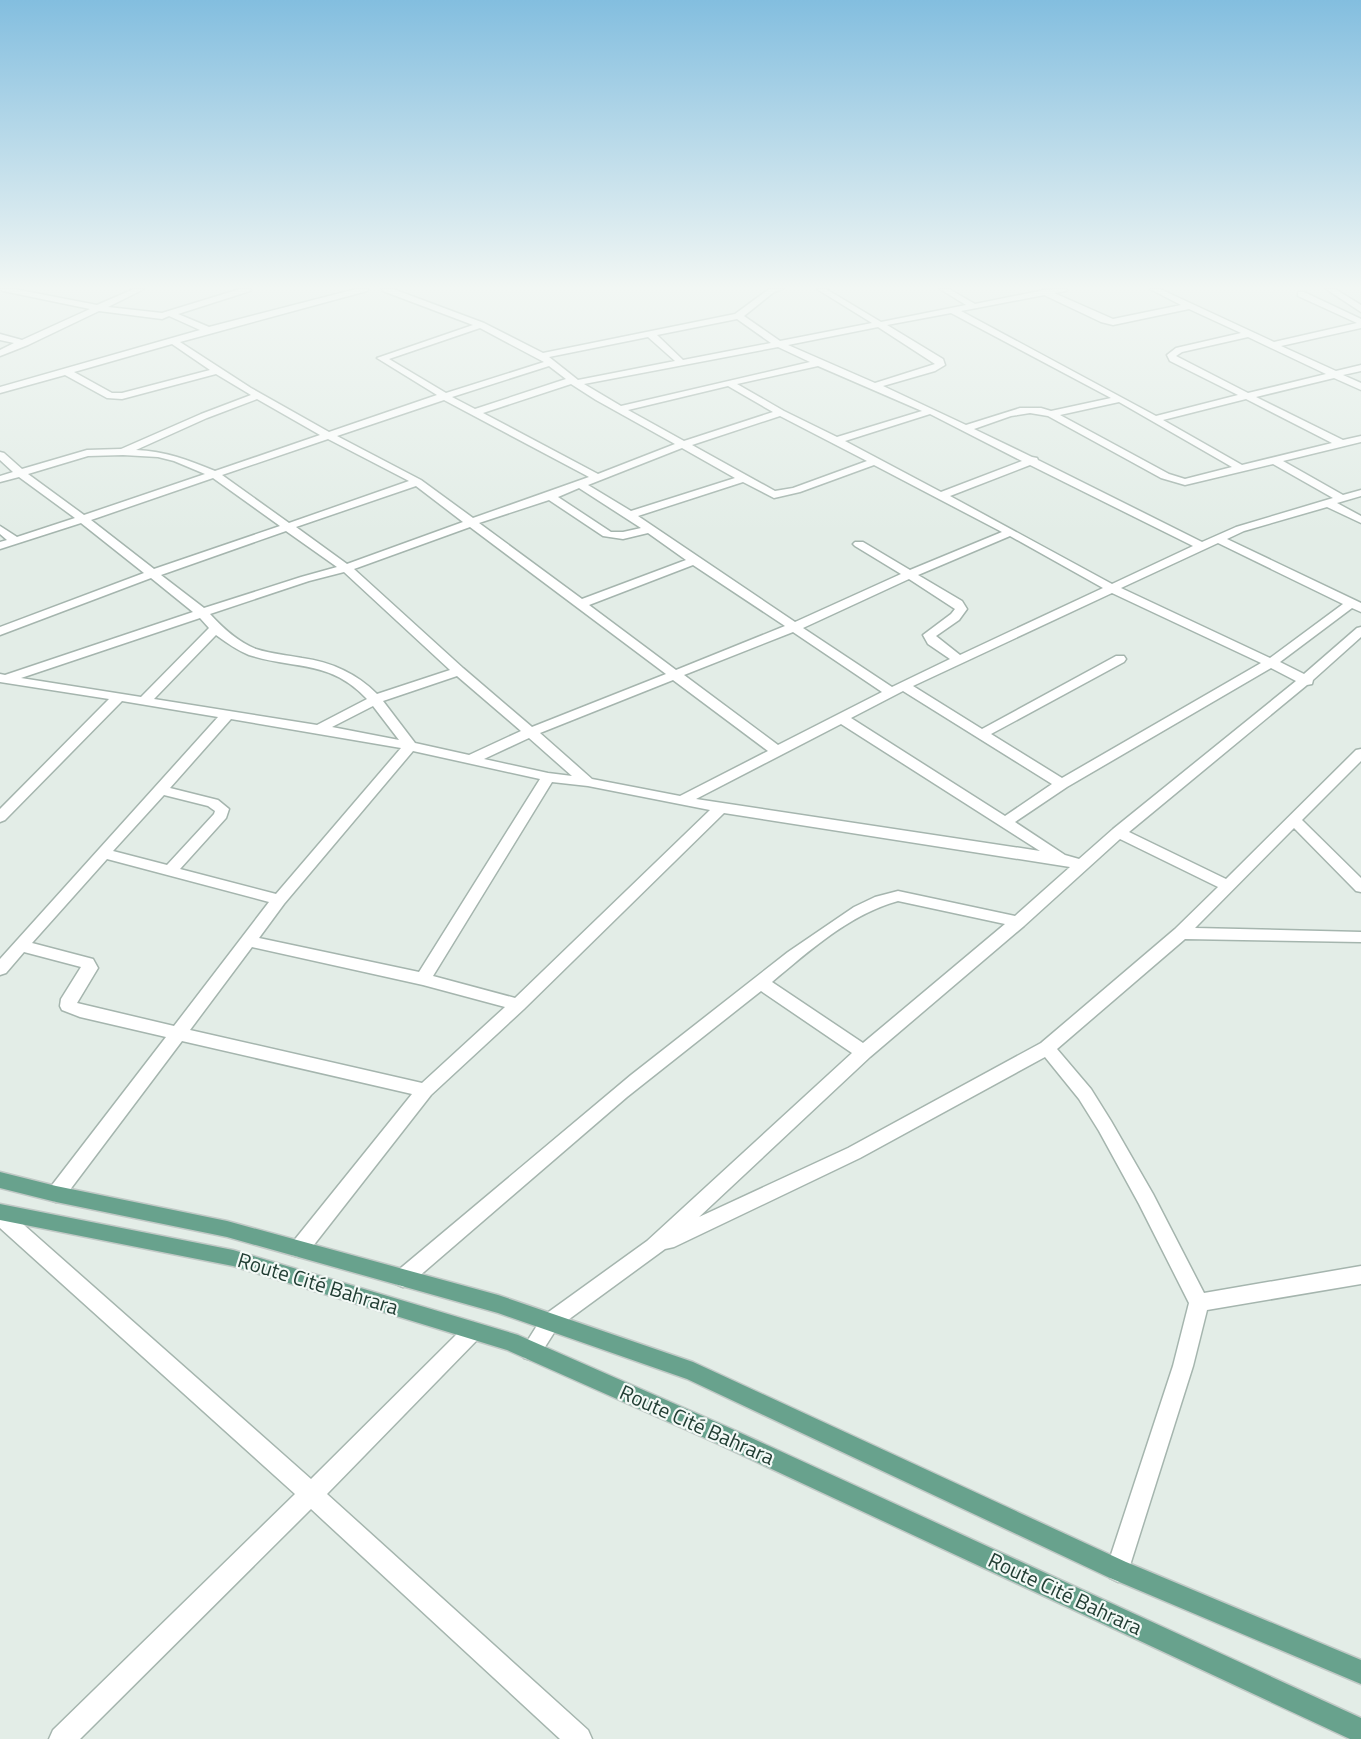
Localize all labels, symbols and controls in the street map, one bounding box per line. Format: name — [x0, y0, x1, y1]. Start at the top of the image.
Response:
street label: Route Cité Bahrara — [234, 1243, 403, 1323]
street label: Route Cité Bahrara — [615, 1376, 780, 1473]
street label: Route Cité Bahrara — [983, 1543, 1148, 1643]

